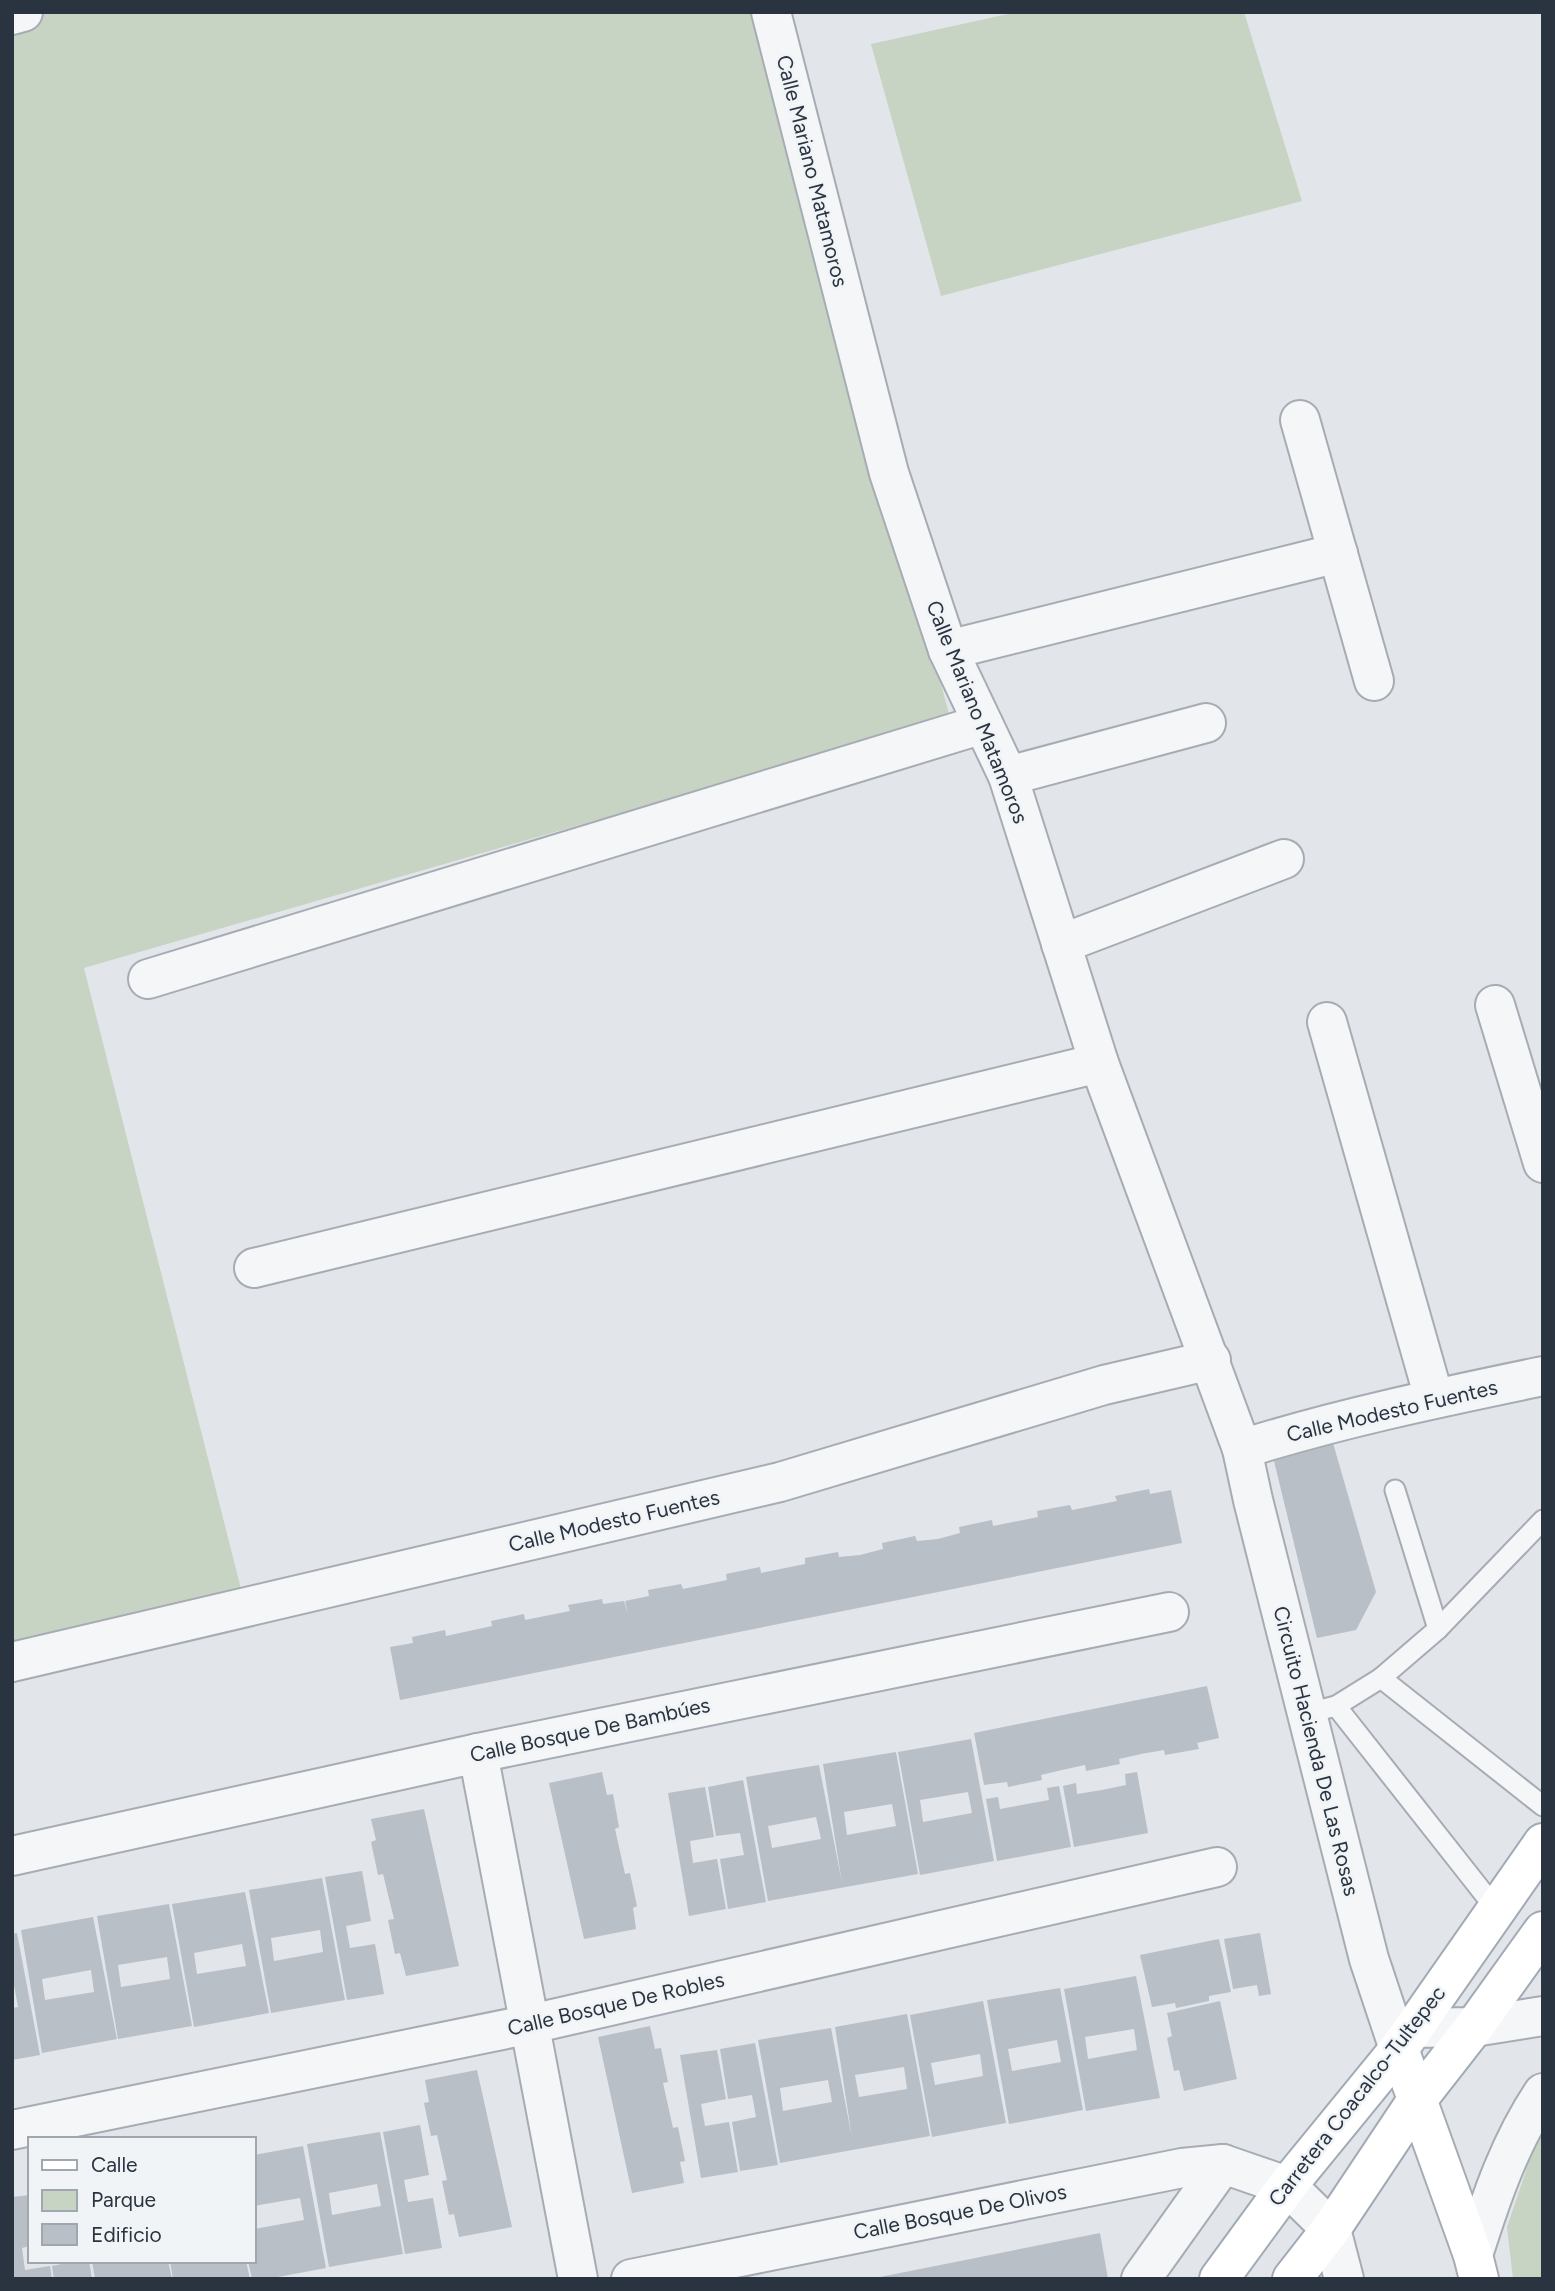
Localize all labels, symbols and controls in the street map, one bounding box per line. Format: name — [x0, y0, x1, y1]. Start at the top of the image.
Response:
street label: Calle Mariano Matamoros — [772, 52, 853, 289]
street label: Calle Mariano Matamoros — [921, 597, 1034, 827]
street label: Calle Modesto Fuentes — [1284, 1374, 1500, 1447]
street label: Calle Modesto Fuentes — [506, 1484, 722, 1557]
street label: Circuito Hacienda De Las Rosas — [1268, 1603, 1365, 1898]
street label: Calle Bosque De Bambúes — [468, 1692, 712, 1767]
street label: Calle Bosque De Robles — [505, 1966, 727, 2041]
street label: Carretera Coacalco-Tultepec — [1263, 1981, 1450, 2211]
legend — [28, 2137, 256, 2263]
text: Calle — [91, 2152, 138, 2177]
street label: Calle Bosque De Olivos — [851, 2179, 1069, 2244]
text: Parque — [91, 2187, 156, 2212]
text: Edificio — [91, 2222, 162, 2247]

